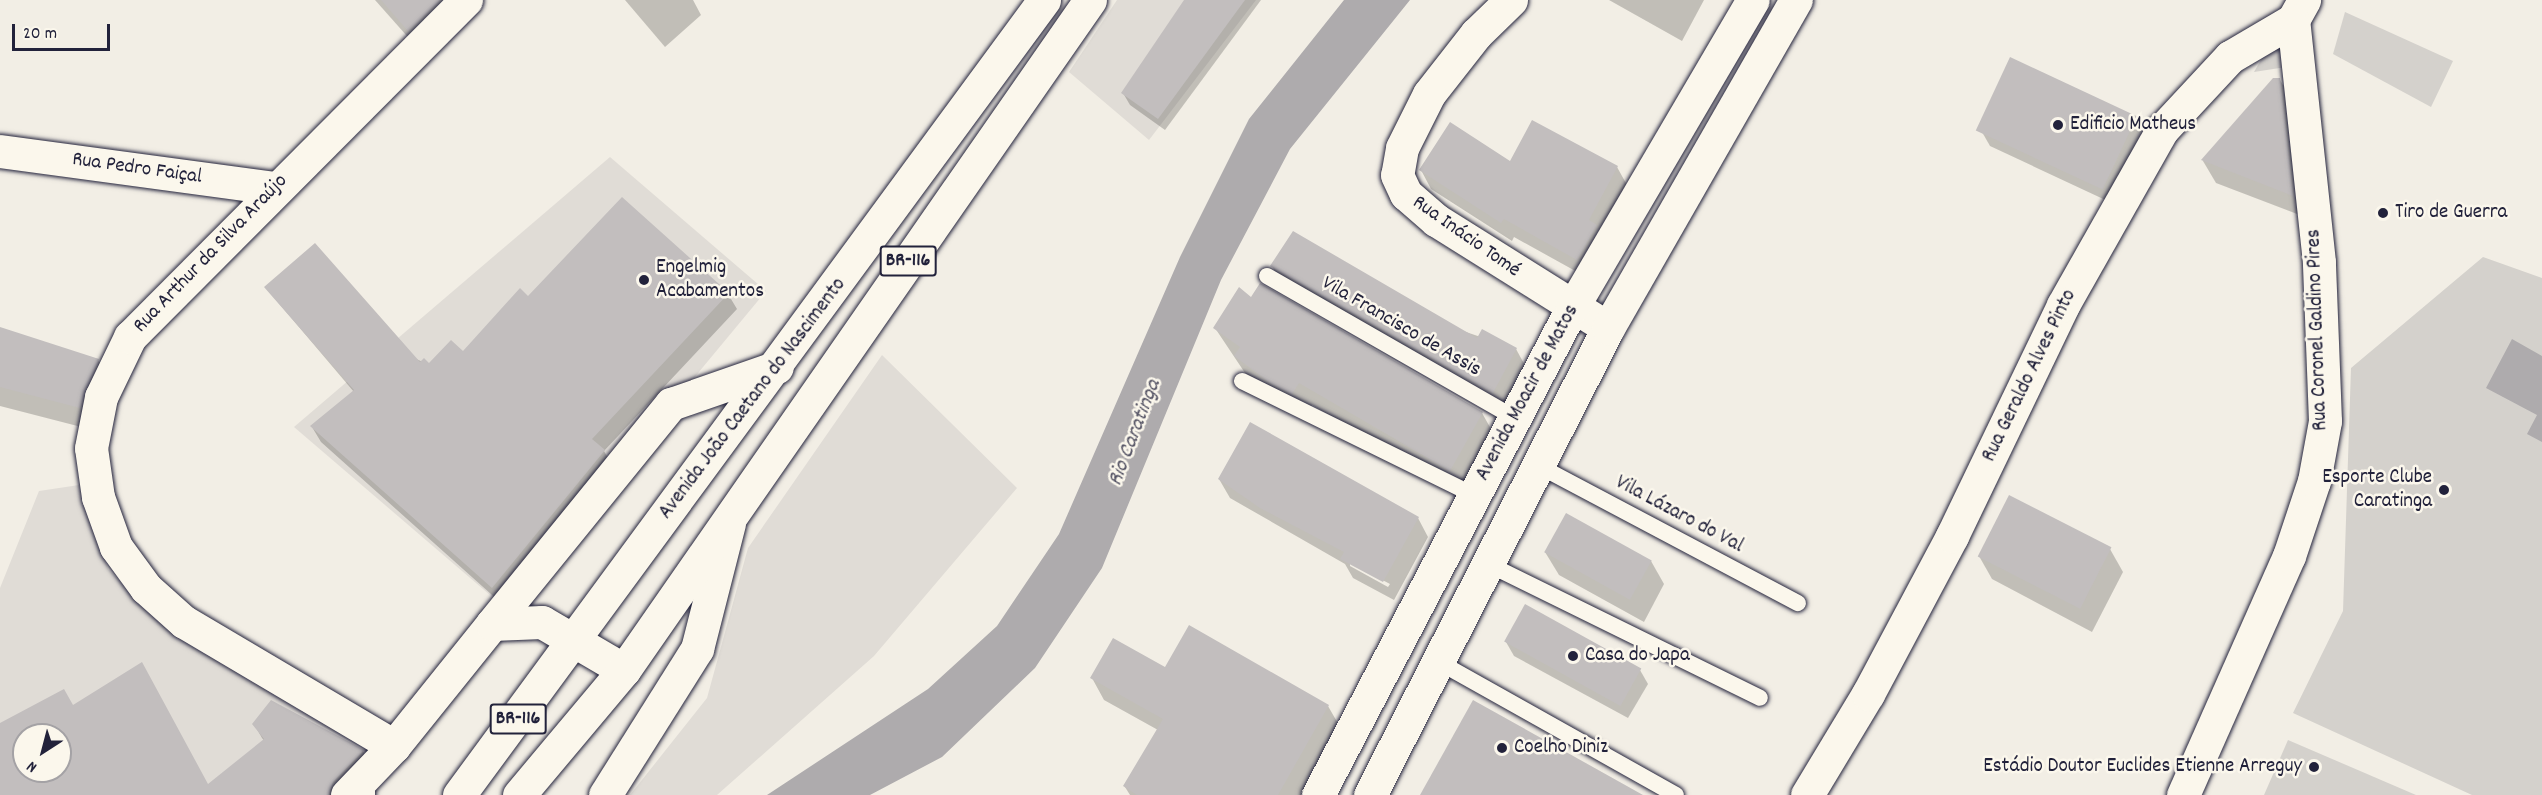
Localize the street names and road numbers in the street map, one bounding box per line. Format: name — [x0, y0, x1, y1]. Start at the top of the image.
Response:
street label: Rua Pedro Faiçal — [70, 147, 204, 191]
street label: Rua Arthur da Silva Araújo — [129, 169, 293, 339]
street label: Rua Inácio Tomé — [1407, 190, 1525, 284]
street label: Rua Coronel Galdino Pires — [2302, 229, 2334, 431]
road number: BR-116 — [880, 244, 936, 278]
street label: Vila Francisco de Assis — [1317, 271, 1485, 383]
street label: Avenida João Caetano do Nascimento — [654, 273, 852, 525]
street label: Rua Geraldo Alves Pinto — [1977, 286, 2083, 466]
street label: Avenida Moacir de Matos — [1471, 301, 1585, 485]
street label: Vila Lázaro do Val — [1611, 471, 1747, 559]
road number: BR-116 — [490, 702, 546, 736]

